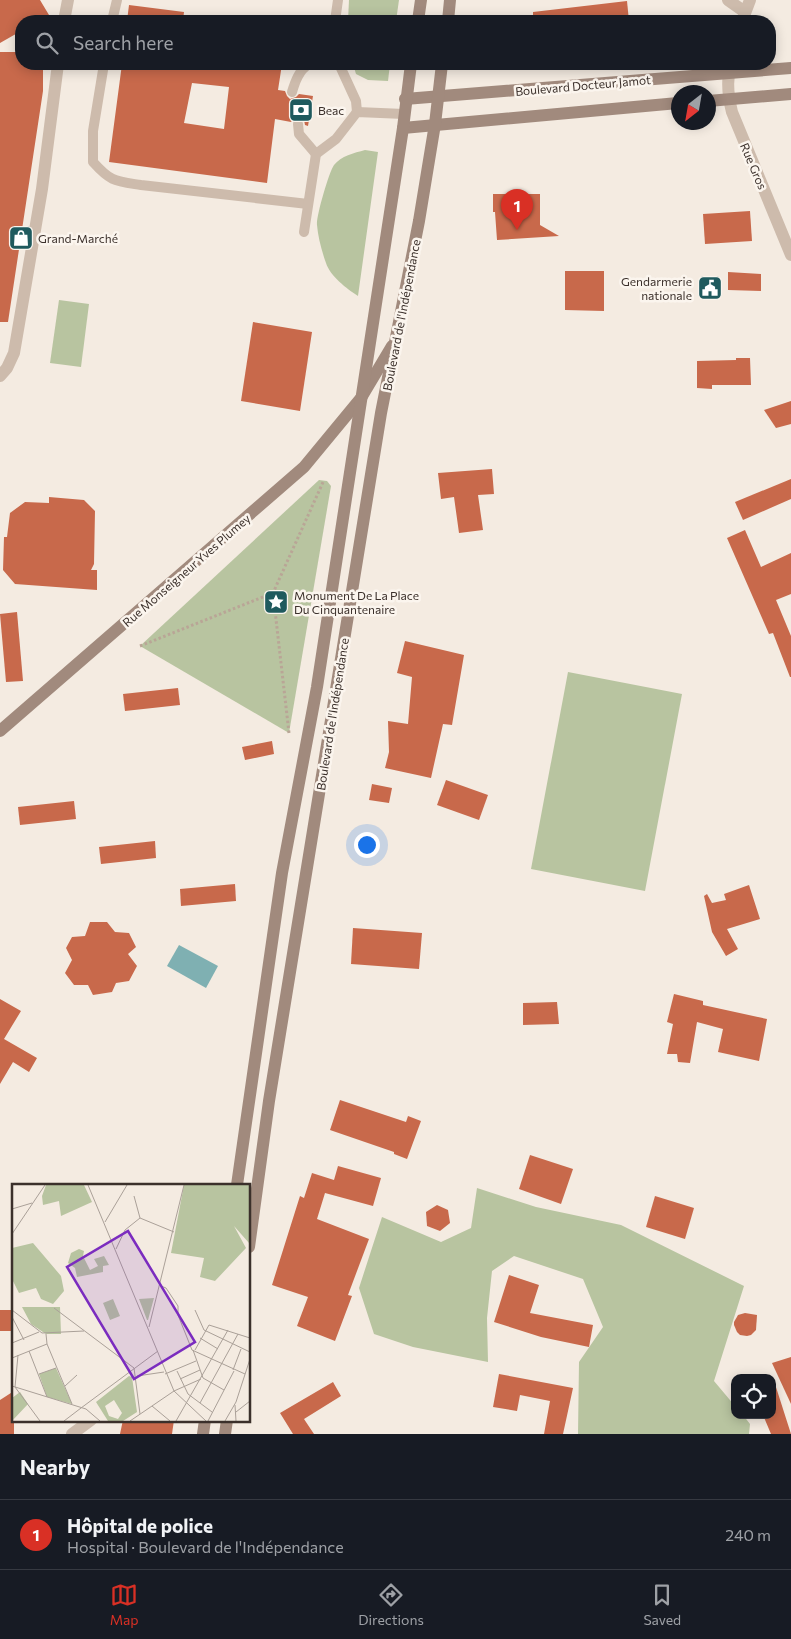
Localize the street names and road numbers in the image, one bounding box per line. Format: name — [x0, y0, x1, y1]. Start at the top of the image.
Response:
street label: Boulevard Docteur Jamot — [515, 72, 652, 99]
street label: Rue Gros — [738, 141, 770, 191]
street label: Boulevard de l'Indépendance — [379, 238, 423, 392]
street label: Rue Monseigneur Yves Plumey — [119, 511, 253, 629]
street label: Boulevard de l'Indépendance — [313, 637, 351, 791]

